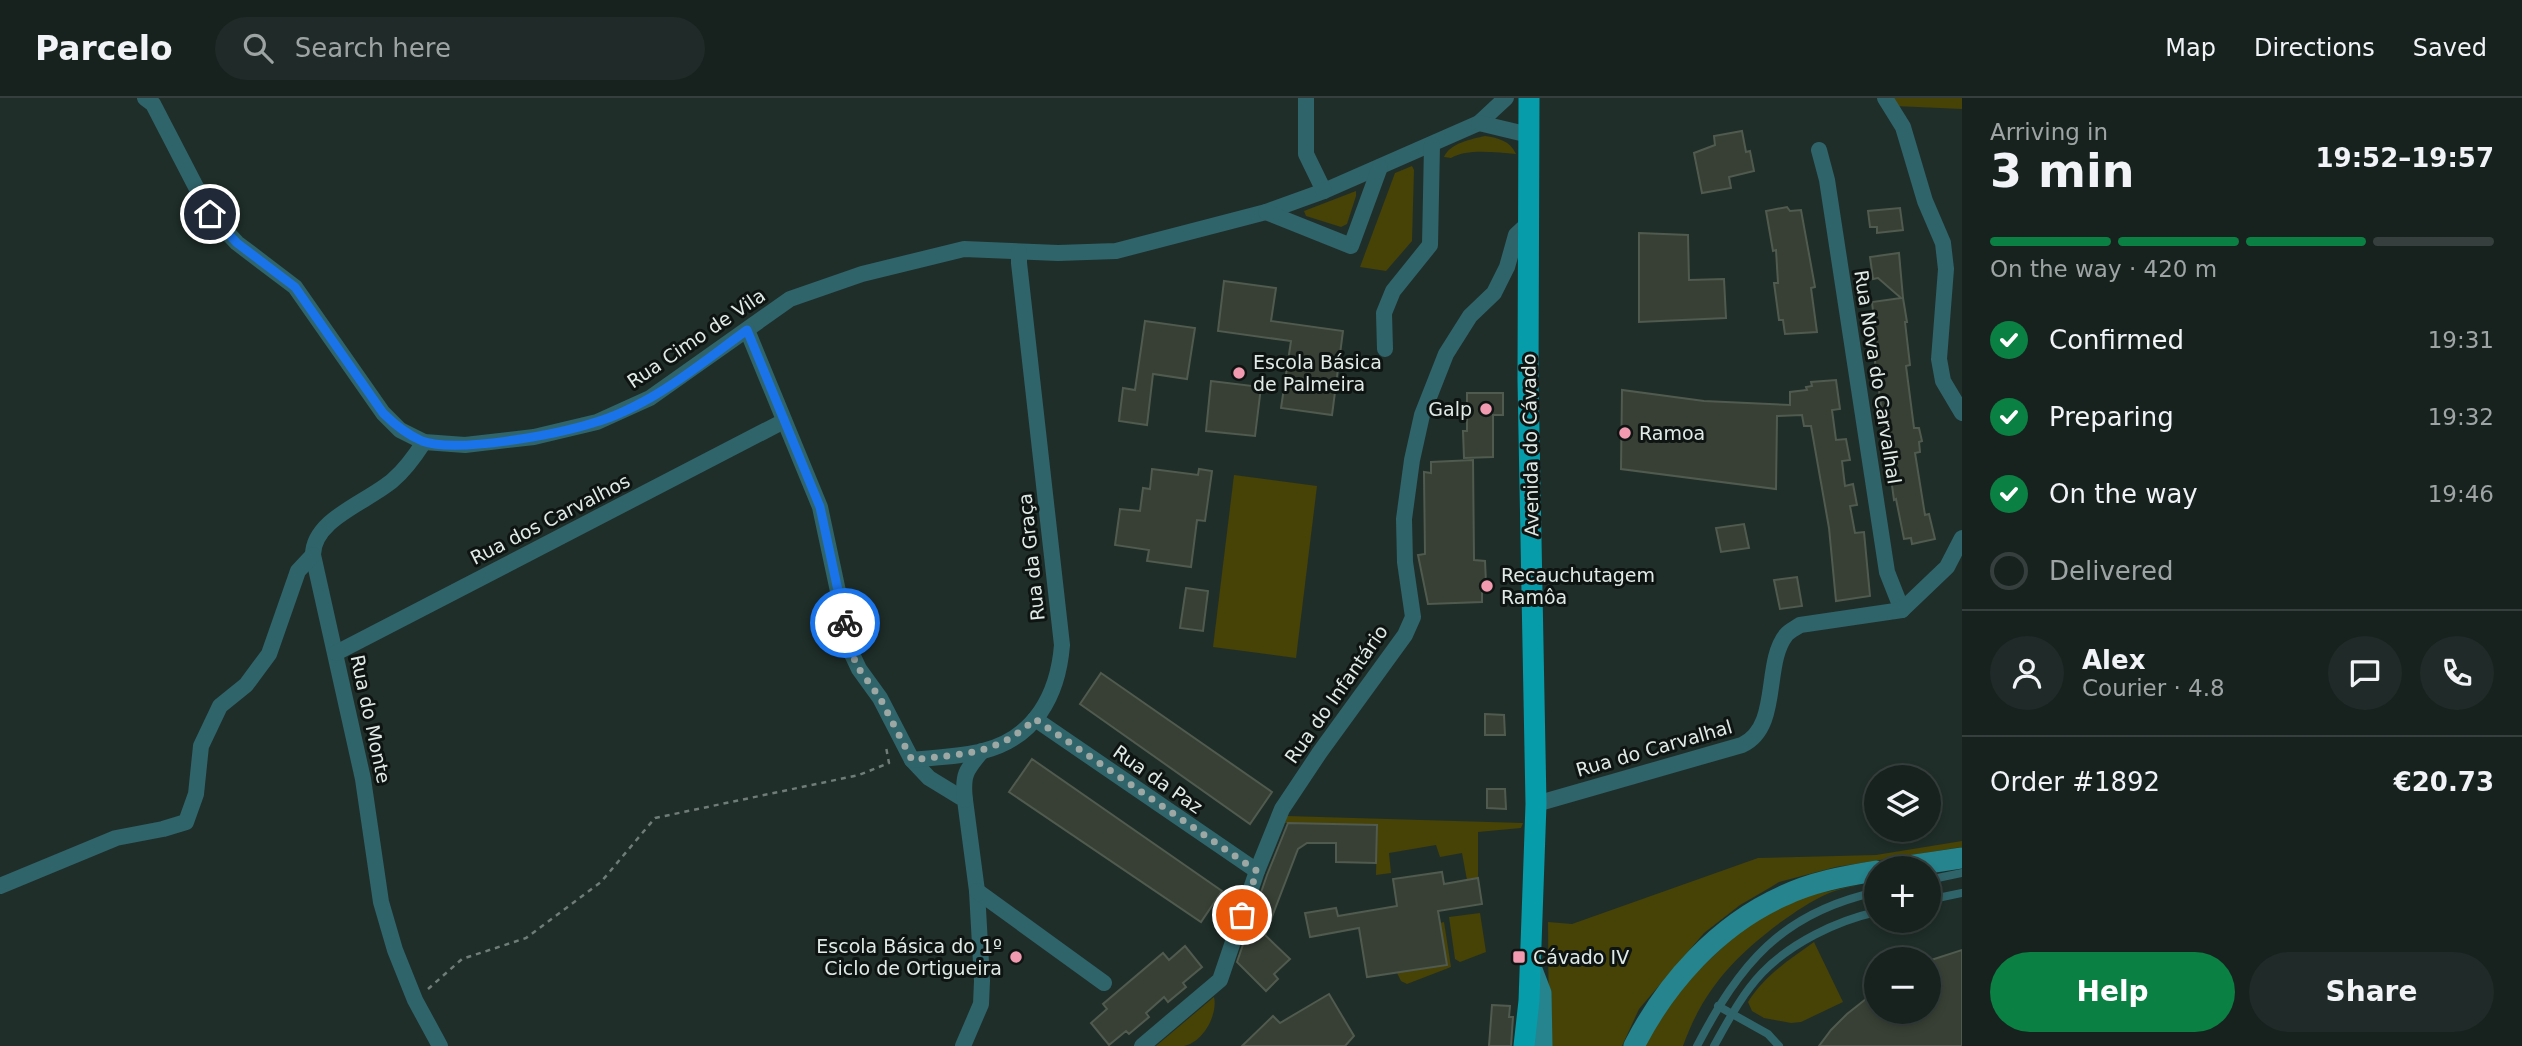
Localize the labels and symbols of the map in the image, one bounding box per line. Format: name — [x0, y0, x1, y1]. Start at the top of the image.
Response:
pin — [180, 184, 240, 244]
street label: Rua Nova do Carvalhal — [1850, 268, 1906, 486]
street label: Rua Cimo de Vila — [623, 284, 769, 392]
place label: Escola Básica de Palmeira — [1253, 351, 1382, 395]
street label: Avenida do Cávado — [1517, 353, 1543, 537]
marker: Escola Básica de Palmeira — [1231, 365, 1247, 381]
place label: Galp — [1428, 398, 1472, 420]
marker: Galp — [1478, 401, 1494, 417]
place label: Ramoa — [1639, 422, 1705, 444]
marker: Ramoa — [1617, 425, 1633, 441]
street label: Rua dos Carvalhos — [467, 469, 633, 569]
street label: Rua da Graça — [1013, 492, 1049, 622]
place label: Recauchutagem Ramôa — [1501, 564, 1655, 608]
marker: Recauchutagem Ramôa — [1479, 578, 1495, 594]
courier — [810, 588, 880, 658]
street label: Rua do Infantário — [1280, 621, 1392, 767]
street label: Rua do Monte — [347, 653, 395, 785]
street label: Rua do Carvalhal — [1573, 715, 1735, 781]
street label: Rua da Paz — [1109, 740, 1207, 818]
pin — [1212, 885, 1272, 945]
place label: Escola Básica do 1º Ciclo de Ortigueira — [816, 935, 1002, 979]
place label: Cávado IV — [1533, 946, 1629, 968]
marker: Escola Básica do 1º Ciclo de Ortigueira — [1008, 949, 1024, 965]
marker: Cávado IV — [1511, 949, 1527, 965]

